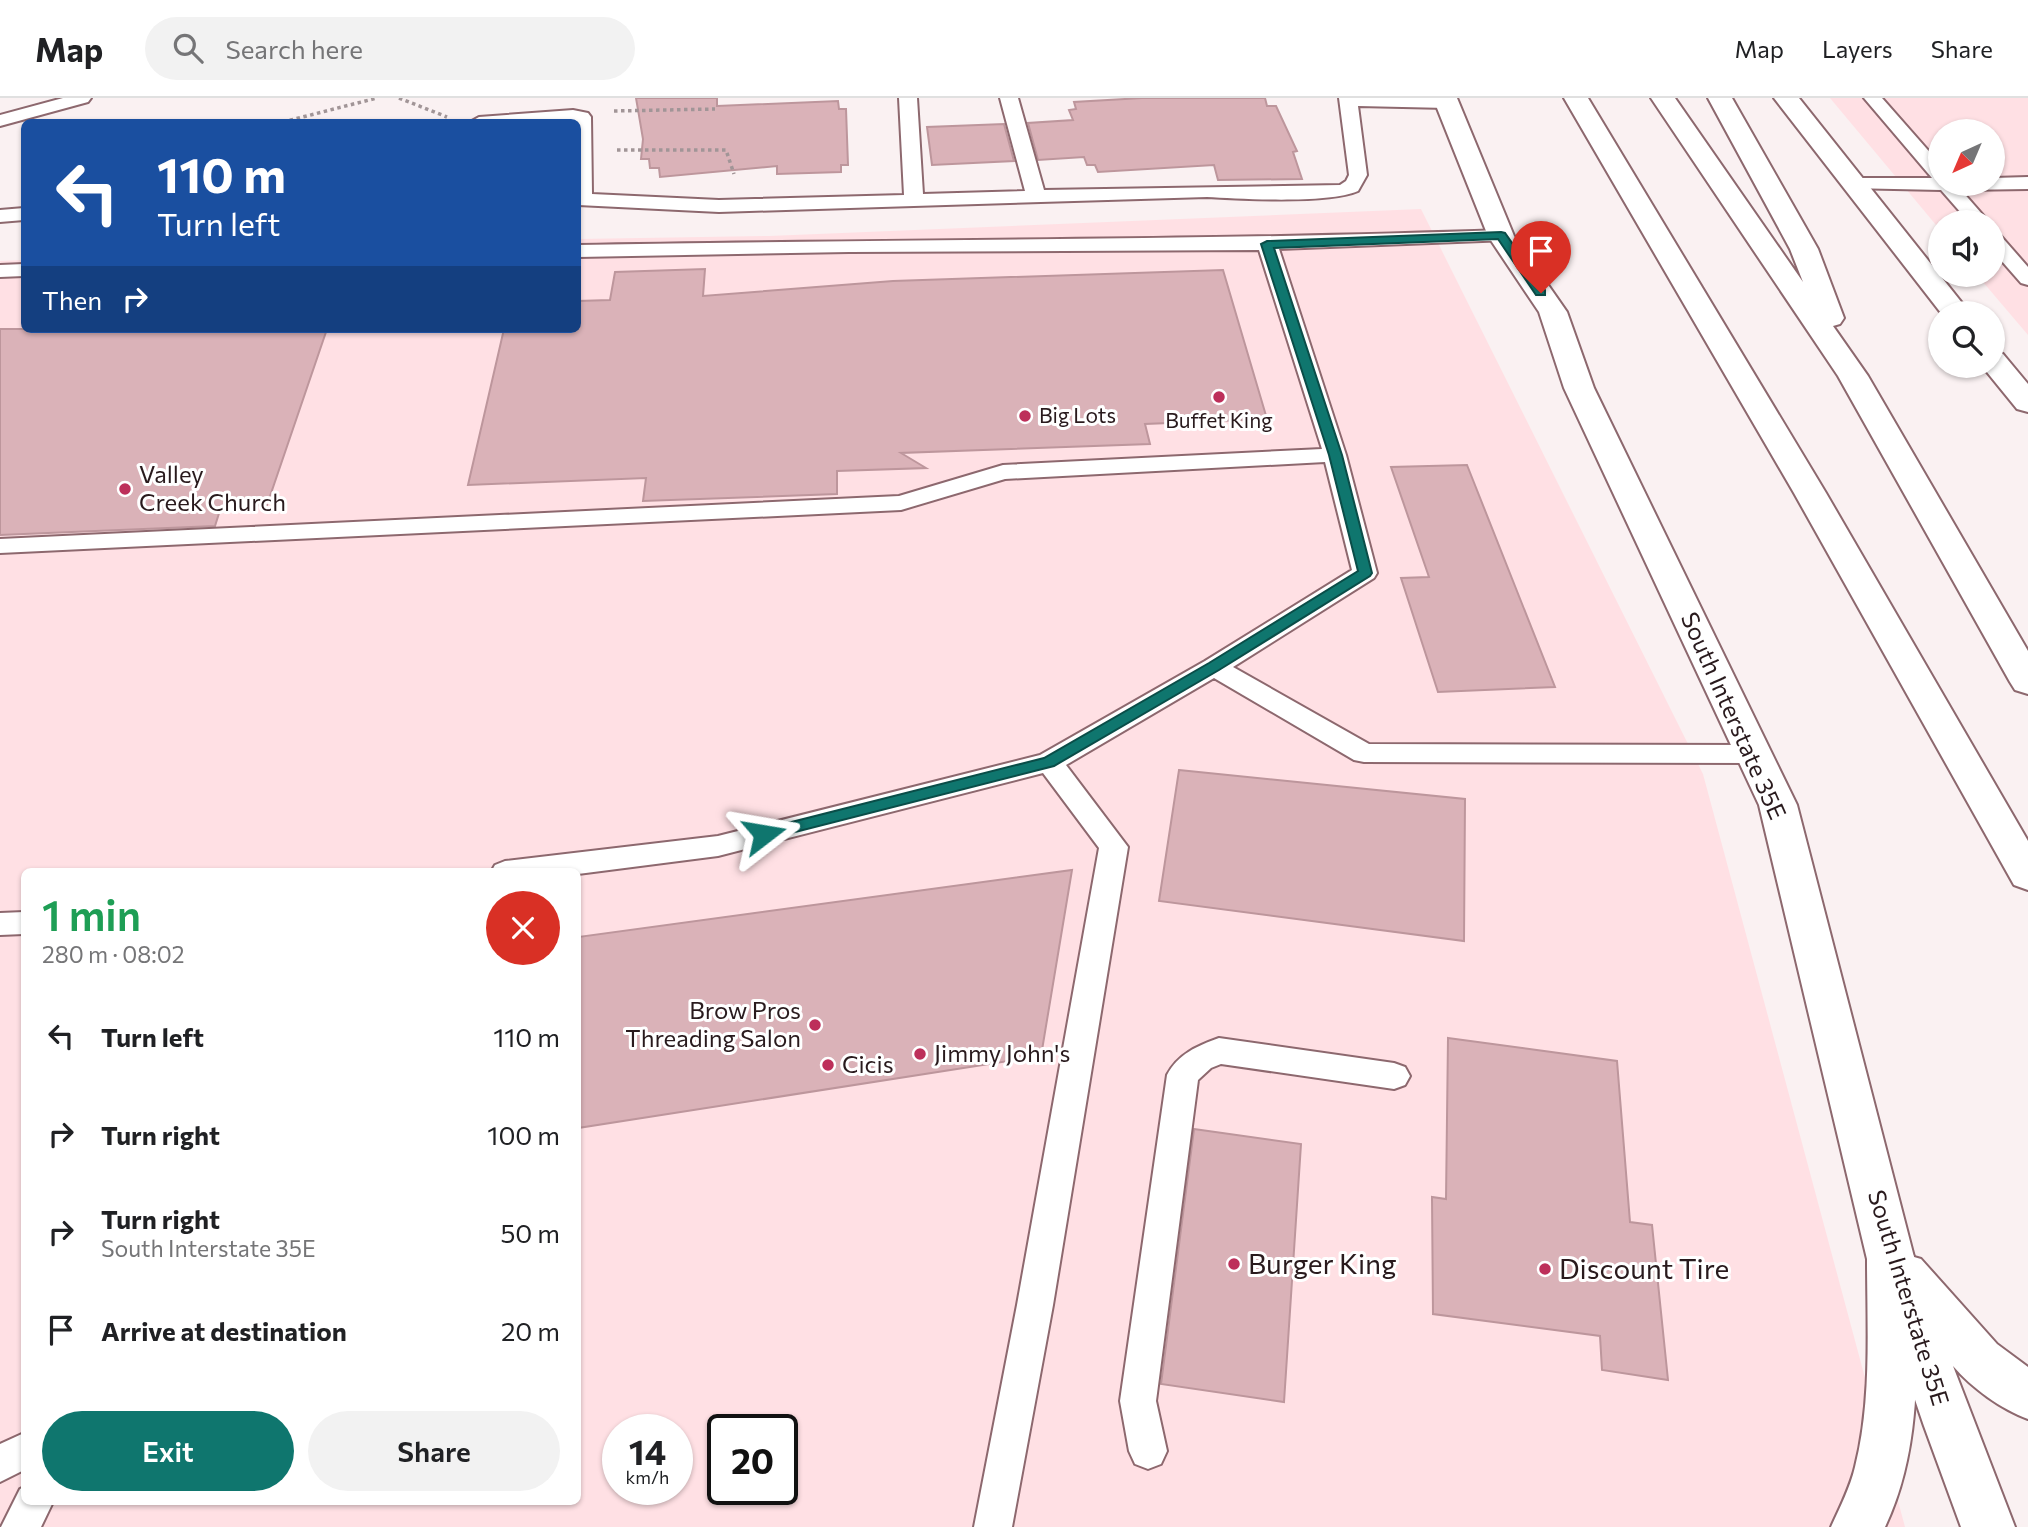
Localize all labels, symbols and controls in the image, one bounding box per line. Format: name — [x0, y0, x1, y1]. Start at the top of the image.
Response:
search box — [145, 17, 635, 80]
text: Map — [35, 28, 103, 69]
icon: search — [169, 29, 207, 67]
text: Search here — [225, 33, 363, 64]
text: Map — [1735, 34, 1784, 63]
text: Layers — [1822, 34, 1893, 63]
text: Share — [1931, 34, 1993, 63]
north arrow — [1928, 119, 2006, 196]
map controls — [1928, 119, 2005, 378]
text: 110 m — [157, 143, 286, 203]
icon: left — [42, 147, 133, 238]
text: Turn left — [157, 203, 281, 243]
button: sound — [1928, 210, 2005, 287]
pin — [1511, 221, 1571, 293]
icon: arrive — [1522, 232, 1560, 270]
icon: right — [116, 280, 154, 318]
text: Then — [42, 284, 102, 315]
button: search — [1928, 301, 2005, 378]
marker: Buffet King — [1211, 389, 1227, 405]
place label: Big Lots — [1039, 402, 1116, 427]
place label: Buffet King — [1165, 407, 1273, 432]
marker: Big Lots — [1017, 408, 1033, 424]
place label: Valley Creek Church — [139, 459, 286, 516]
marker: Valley Creek Church — [117, 481, 133, 497]
street label: South Interstate 35E — [1676, 607, 1793, 824]
position arrow — [727, 797, 801, 871]
text: 1 min — [42, 888, 141, 940]
button: close — [486, 891, 560, 965]
text: 280 m · 08:02 — [42, 940, 184, 968]
place label: Brow Pros Threading Salon — [625, 995, 801, 1052]
icon: left — [42, 1017, 80, 1055]
marker: Brow Pros Threading Salon — [807, 1017, 823, 1033]
text: Turn left — [101, 1021, 204, 1052]
text: 110 m — [493, 1021, 560, 1052]
place label: Jimmy John's — [934, 1038, 1070, 1067]
marker: Jimmy John's — [912, 1046, 928, 1062]
place label: Cicis — [842, 1049, 894, 1078]
marker: Cicis — [820, 1057, 836, 1073]
icon: right — [42, 1115, 80, 1153]
text: Turn right — [101, 1119, 220, 1150]
text: 100 m — [487, 1119, 560, 1150]
street label: South Interstate 35E — [1863, 1186, 1956, 1409]
text: Turn right — [101, 1203, 220, 1234]
icon: right — [42, 1213, 80, 1251]
text: 50 m — [500, 1217, 560, 1248]
text: South Interstate 35E — [101, 1234, 316, 1262]
place label: Burger King — [1248, 1246, 1396, 1280]
place label: Discount Tire — [1559, 1251, 1729, 1285]
marker: Burger King — [1226, 1256, 1242, 1272]
marker: Discount Tire — [1537, 1261, 1553, 1277]
icon: arrive — [42, 1311, 80, 1349]
text: Arrive at destination — [101, 1315, 347, 1346]
text: 20 m — [501, 1315, 560, 1346]
button: Exit — [42, 1411, 294, 1491]
button: Share — [308, 1411, 560, 1491]
speed limit sign: 20 — [707, 1414, 798, 1505]
text: 14 — [629, 1429, 666, 1472]
text: km/h — [626, 1466, 669, 1488]

